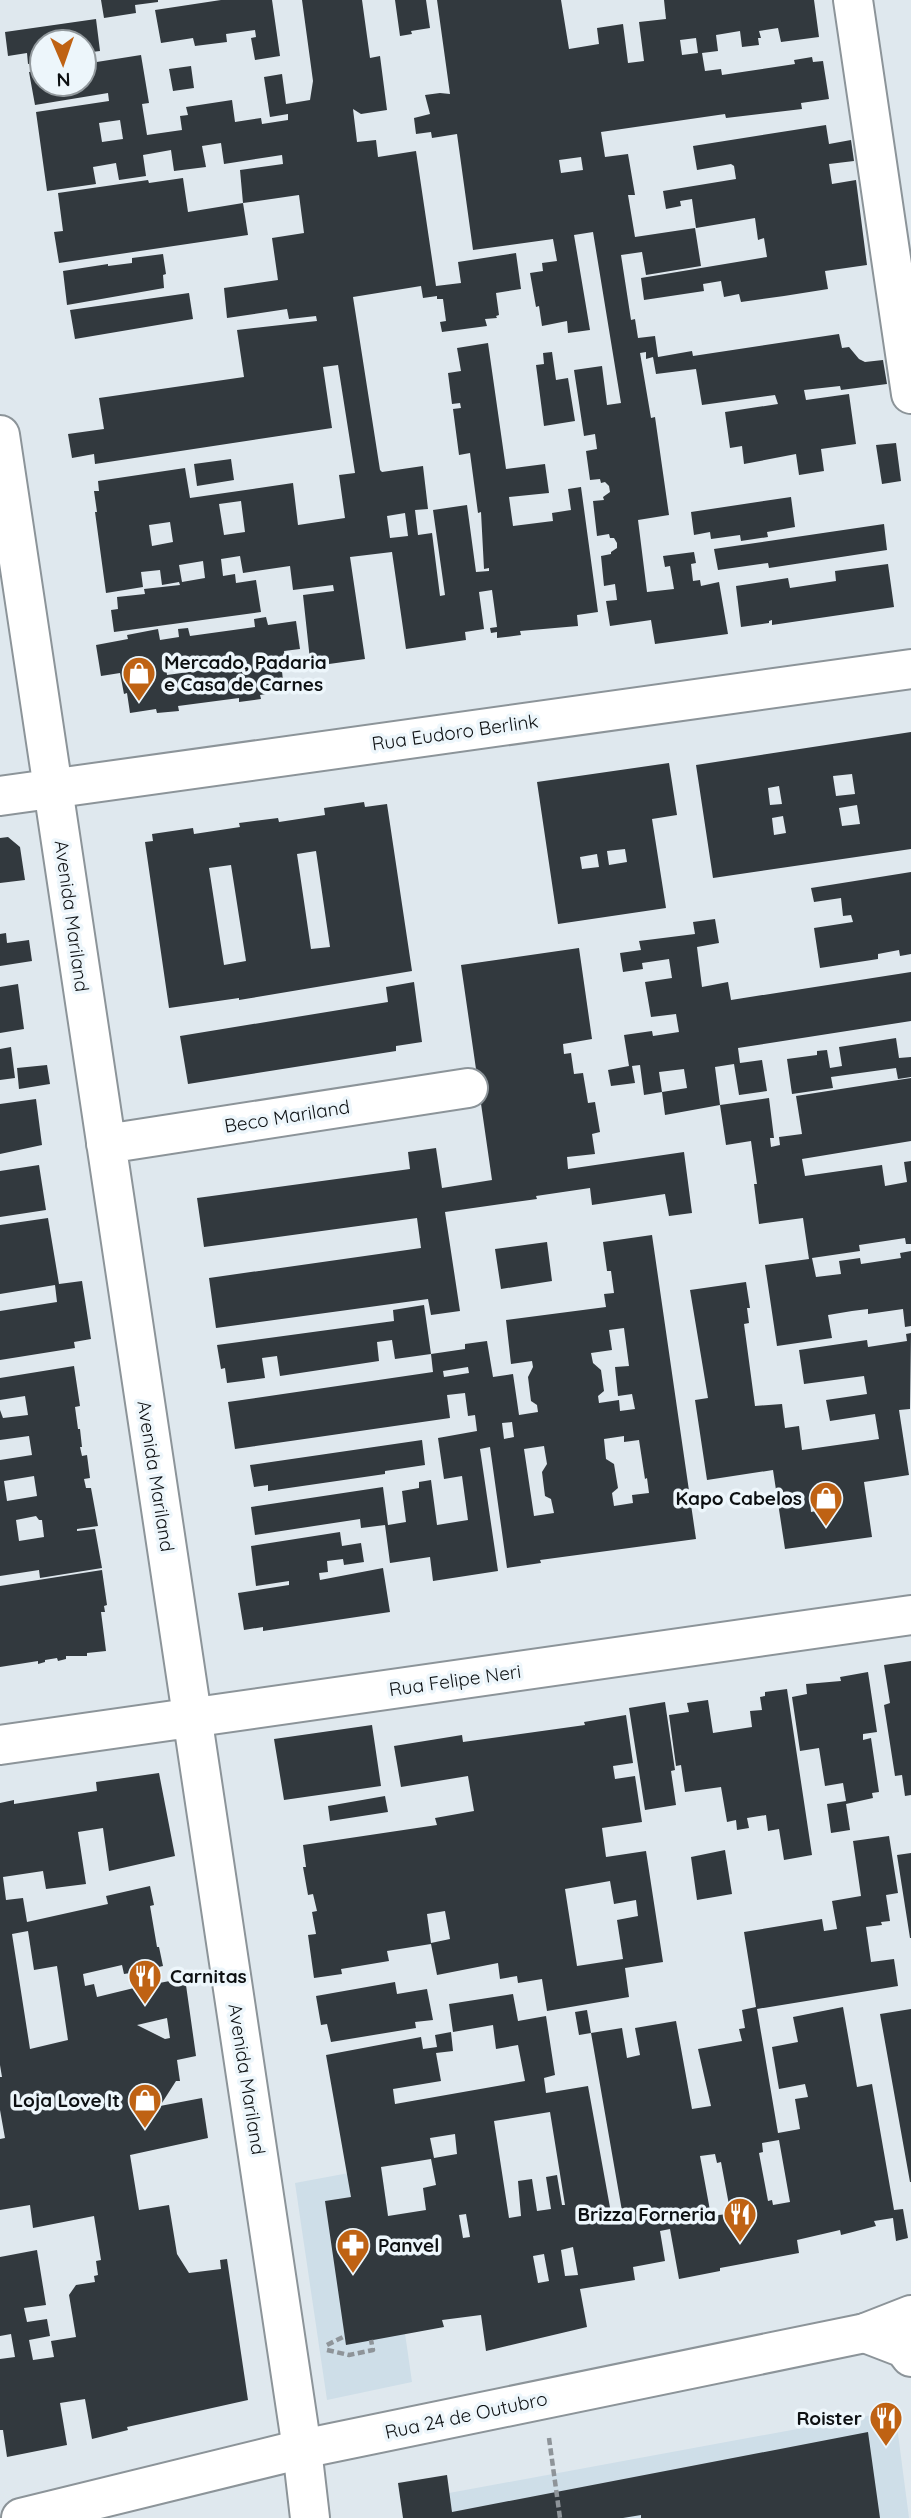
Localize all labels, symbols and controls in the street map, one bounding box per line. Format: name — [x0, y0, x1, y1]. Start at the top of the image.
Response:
north arrow — [28, 28, 98, 98]
text: N — [56, 68, 71, 92]
place label: Mercado, Padaria e Casa de Carnes — [164, 650, 327, 696]
shop icon: Mercado, Padaria e Casa de Carnes — [120, 654, 158, 703]
street label: Rua Eudoro Berlink — [370, 708, 540, 756]
street label: Avenida Mariland — [49, 839, 95, 993]
street label: Beco Mariland — [223, 1094, 351, 1138]
street label: Avenida Mariland — [132, 1399, 180, 1553]
shop icon: Kapo Cabelos — [807, 1479, 845, 1528]
place label: Kapo Cabelos — [676, 1486, 802, 1510]
street label: Rua Felipe Neri — [387, 1659, 523, 1701]
restaurant icon: Carnitas — [126, 1957, 164, 2006]
place label: Carnitas — [170, 1964, 247, 1988]
street label: Avenida Mariland — [223, 2002, 271, 2156]
shop icon: Loja Love It — [126, 2081, 164, 2130]
place label: Loja Love It — [12, 2088, 120, 2112]
restaurant icon: Brizza Forneria — [721, 2195, 759, 2244]
place label: Brizza Forneria — [577, 2202, 716, 2226]
pharmacy icon: Panvel — [334, 2226, 372, 2275]
place label: Panvel — [378, 2233, 439, 2257]
street label: Rua 24 de Outubro — [383, 2386, 549, 2444]
restaurant icon: Roister — [867, 2399, 905, 2448]
place label: Roister — [796, 2406, 862, 2430]

